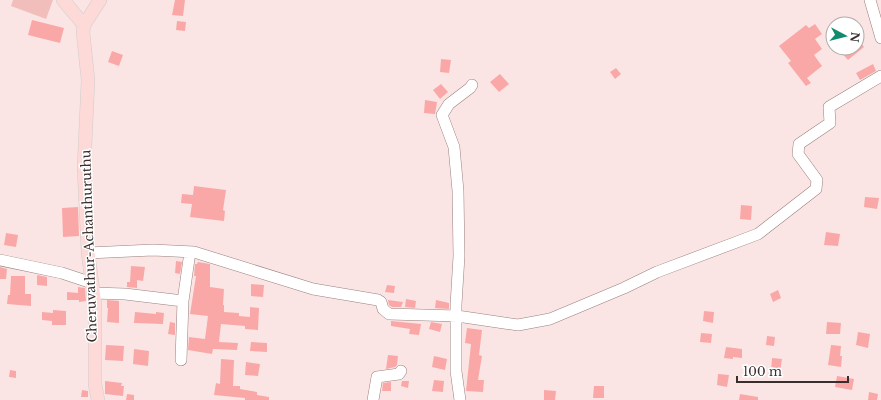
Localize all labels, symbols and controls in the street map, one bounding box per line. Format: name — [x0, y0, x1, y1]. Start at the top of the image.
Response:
north arrow — [825, 16, 865, 56]
text: N — [847, 31, 863, 44]
street label: Cheruvathur-Achanthuruthu — [77, 149, 101, 343]
scale bar — [737, 358, 848, 384]
text: 100 m — [743, 364, 782, 379]

